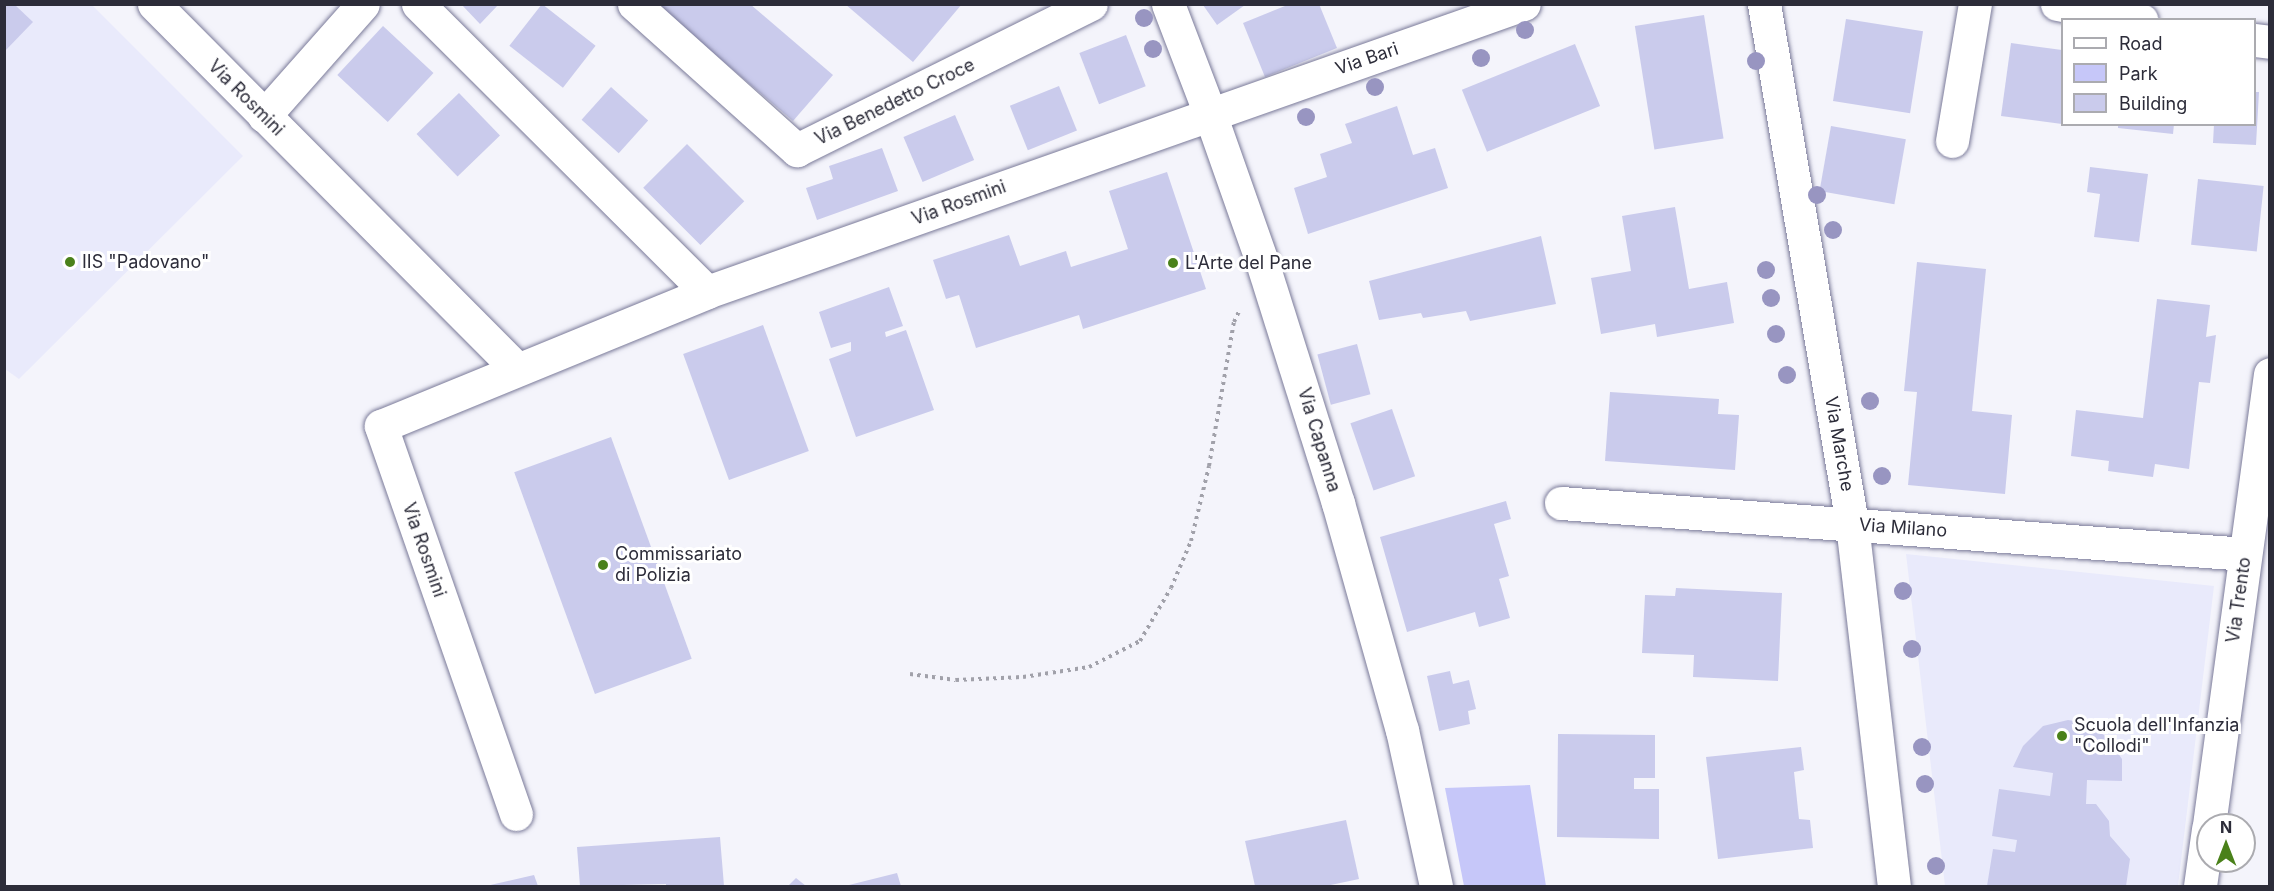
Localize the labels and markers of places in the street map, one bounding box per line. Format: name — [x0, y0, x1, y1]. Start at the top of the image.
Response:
place label: IIS "Padovano" — [82, 251, 209, 273]
place label: L'Arte del Pane — [1185, 252, 1312, 274]
marker: IIS "Padovano" — [63, 255, 77, 269]
marker: L'Arte del Pane — [1166, 256, 1180, 270]
place label: Commissariato di Polizia — [615, 544, 742, 586]
marker: Commissariato di Polizia — [596, 558, 610, 572]
place label: Scuola dell'Infanzia "Collodi" — [2074, 715, 2239, 758]
marker: Scuola dell'Infanzia "Collodi" — [2055, 729, 2069, 743]

